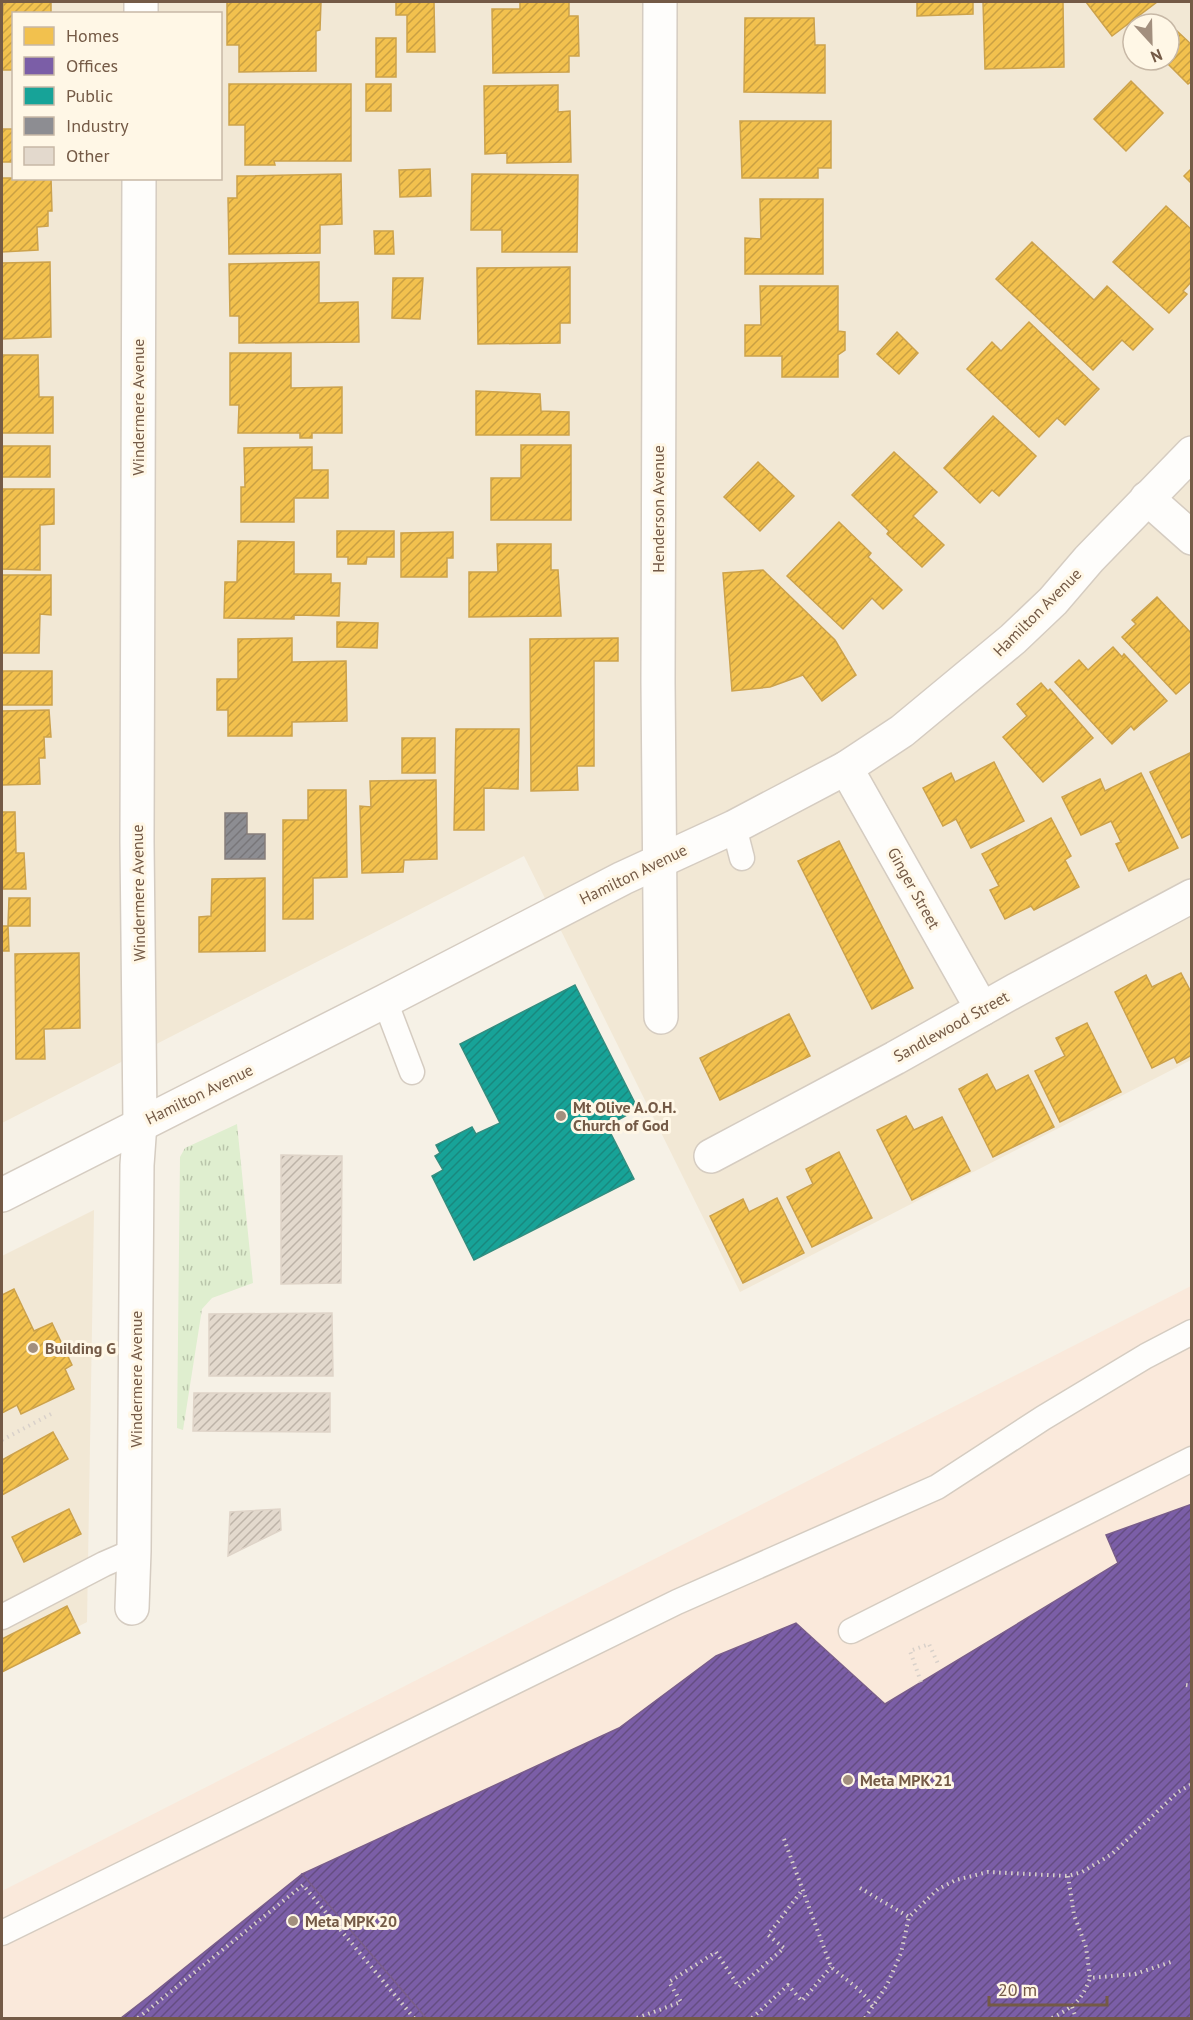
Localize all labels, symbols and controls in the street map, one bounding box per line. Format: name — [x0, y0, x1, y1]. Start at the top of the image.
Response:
legend — [12, 12, 222, 180]
north arrow — [1121, 12, 1181, 72]
text: Homes — [66, 24, 119, 47]
text: N — [1148, 45, 1165, 67]
text: Offices — [66, 54, 118, 77]
text: Public — [66, 84, 113, 107]
text: Industry — [66, 114, 129, 137]
text: Other — [66, 144, 110, 167]
street label: Windermere Avenue — [128, 339, 148, 475]
street label: Henderson Avenue — [648, 445, 668, 573]
street label: Hamilton Avenue — [989, 564, 1085, 660]
street label: Windermere Avenue — [127, 824, 149, 962]
street label: Hamilton Avenue — [576, 839, 690, 909]
street label: Ginger Street — [883, 844, 945, 933]
street label: Sandlewood Street — [890, 986, 1013, 1066]
street label: Hamilton Avenue — [142, 1059, 256, 1129]
place label: Mt Olive A.O.H. Church of God — [573, 1097, 676, 1135]
marker: Mt Olive A.O.H. Church of God — [554, 1109, 568, 1123]
street label: Windermere Avenue — [126, 1311, 146, 1447]
place label: Building G — [45, 1338, 116, 1358]
marker: Building G — [26, 1341, 40, 1355]
place label: Meta MPK 21 — [860, 1770, 952, 1790]
marker: Meta MPK 21 — [841, 1773, 855, 1787]
place label: Meta MPK 20 — [305, 1911, 397, 1931]
marker: Meta MPK 20 — [286, 1914, 300, 1928]
scale bar — [989, 1969, 1108, 2007]
text: 20 m — [998, 1978, 1037, 2001]

